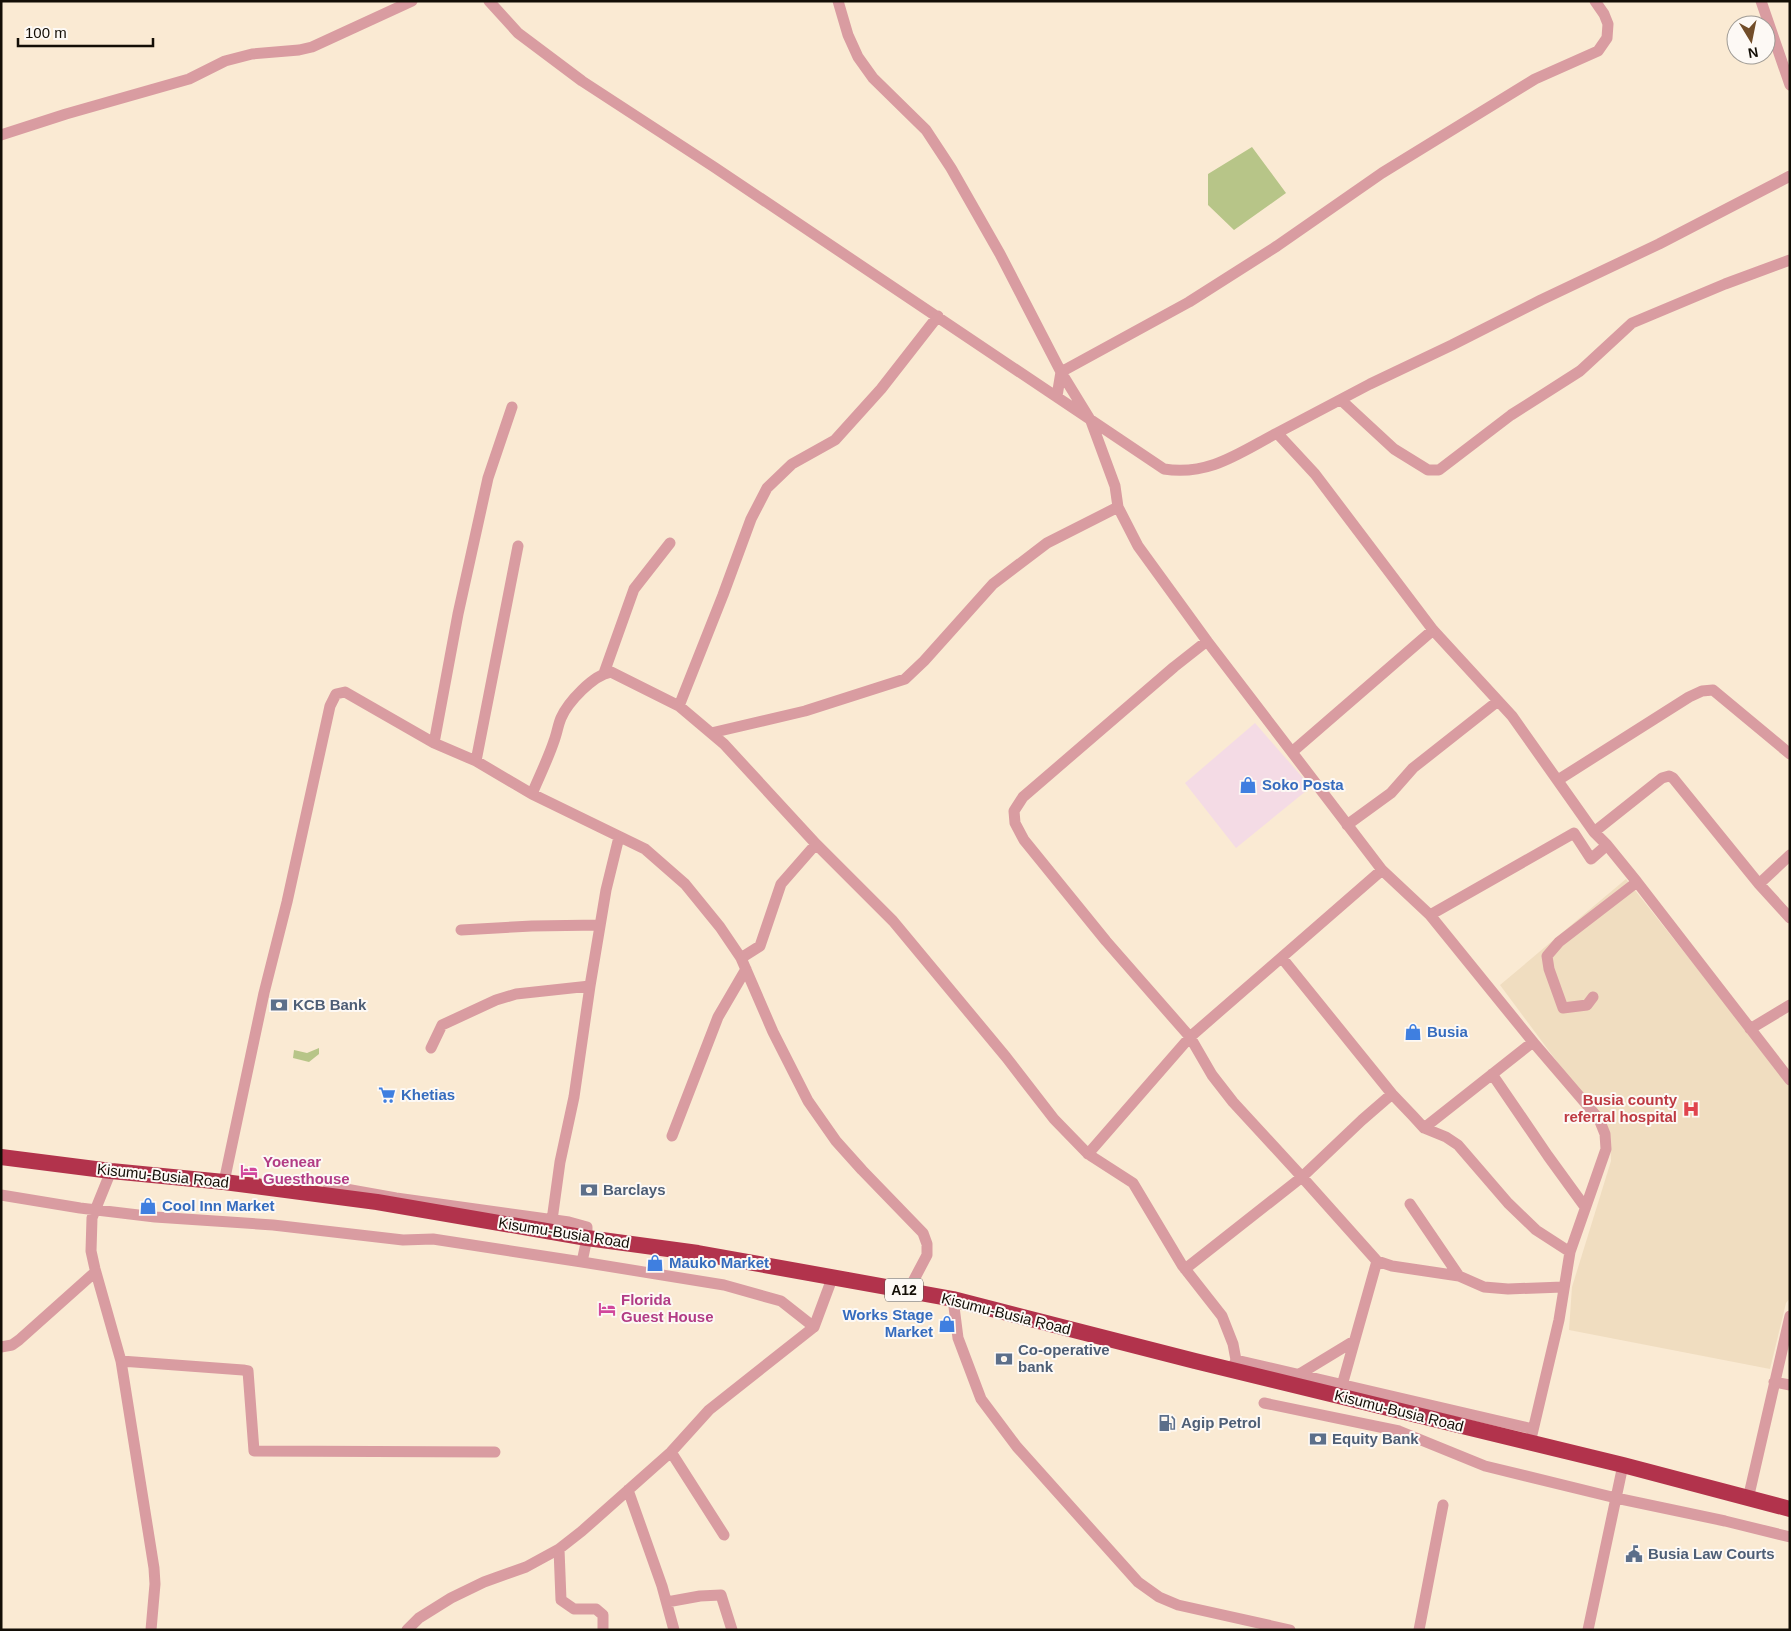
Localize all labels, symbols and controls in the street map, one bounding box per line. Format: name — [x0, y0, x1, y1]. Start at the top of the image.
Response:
scale bar — [18, 15, 152, 47]
north arrow — [1726, 15, 1776, 65]
text: 100 m — [25, 24, 67, 41]
text: N — [1747, 44, 1760, 62]
shop icon: Soko Posta — [1238, 775, 1258, 795]
place label: Soko Posta — [1262, 776, 1344, 793]
bank icon: KCB Bank — [269, 995, 289, 1015]
place label: KCB Bank — [293, 996, 367, 1013]
shop icon: Busia — [1403, 1022, 1423, 1042]
place label: Busia — [1427, 1023, 1469, 1040]
supermarket icon: Khetias — [377, 1085, 397, 1105]
place label: Khetias — [401, 1086, 455, 1103]
place label: Busia county referral hospital — [1564, 1091, 1678, 1125]
hospital icon: Busia county referral hospital — [1681, 1099, 1701, 1119]
place label: Yoenear Guesthouse — [263, 1153, 350, 1187]
street label: Kisumu-Busia Road — [96, 1160, 230, 1191]
hotel icon: Yoenear Guesthouse — [239, 1161, 259, 1181]
bank icon: Barclays — [579, 1180, 599, 1200]
place label: Barclays — [603, 1181, 666, 1198]
shop icon: Cool Inn Market — [138, 1196, 158, 1216]
place label: Cool Inn Market — [162, 1197, 275, 1214]
street label: Kisumu-Busia Road — [497, 1214, 631, 1251]
shop icon: Mauko Market — [645, 1253, 665, 1273]
place label: Mauko Market — [669, 1254, 769, 1271]
road number: A12 — [885, 1278, 923, 1302]
street label: Kisumu-Busia Road — [940, 1289, 1072, 1338]
place label: Florida Guest House — [621, 1291, 714, 1325]
hotel icon: Florida Guest House — [597, 1299, 617, 1319]
place label: Works Stage Market — [842, 1306, 933, 1340]
shop icon: Works Stage Market — [937, 1314, 957, 1334]
place label: Co-operative bank — [1018, 1341, 1110, 1375]
bank icon: Co-operative bank — [994, 1349, 1014, 1369]
street label: Kisumu-Busia Road — [1333, 1386, 1465, 1435]
fuel station icon: Agip Petrol — [1157, 1413, 1177, 1433]
place label: Agip Petrol — [1181, 1414, 1261, 1431]
bank icon: Equity Bank — [1308, 1429, 1328, 1449]
place label: Equity Bank — [1332, 1430, 1419, 1447]
public building icon: Busia Law Courts — [1624, 1544, 1644, 1564]
place label: Busia Law Courts — [1648, 1545, 1775, 1562]

